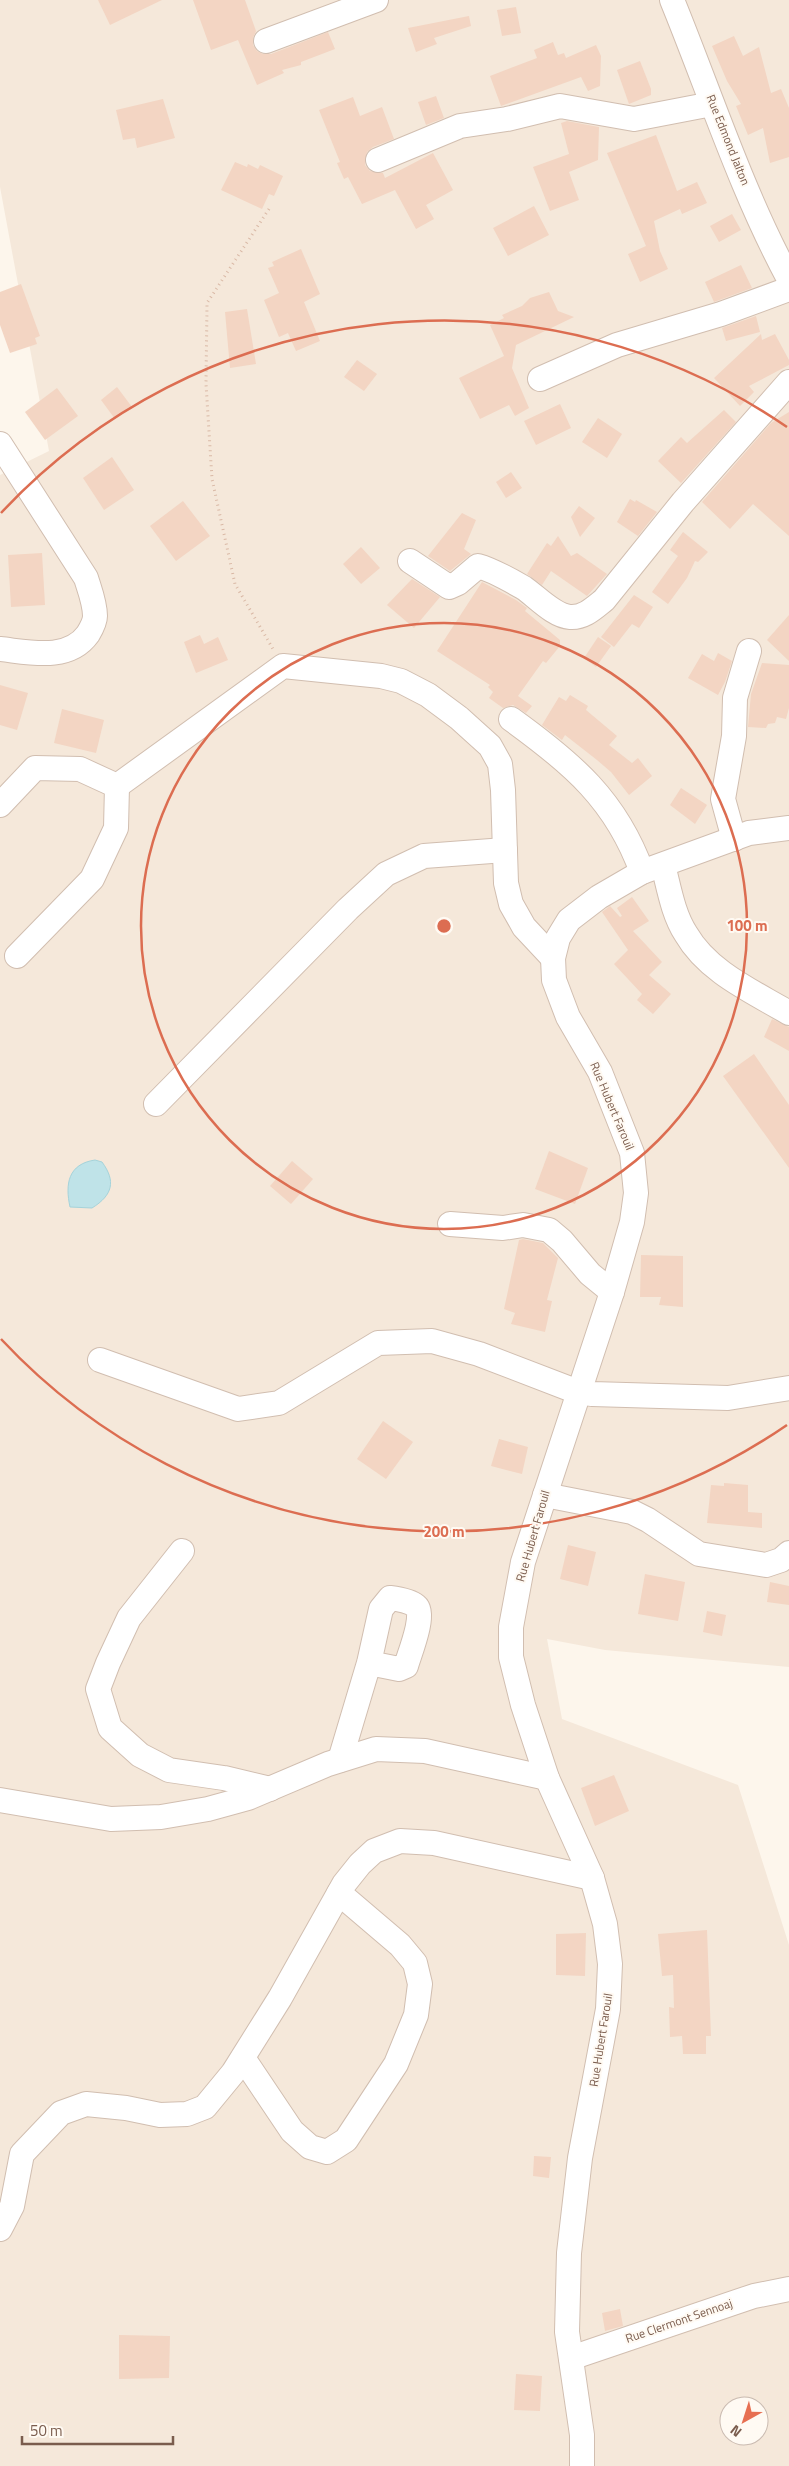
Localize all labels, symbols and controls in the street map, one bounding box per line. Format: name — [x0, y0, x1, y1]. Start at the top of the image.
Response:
street label: Rue Edmond Jalton — [702, 92, 755, 188]
text: 100 m — [726, 914, 768, 937]
centre of rings — [435, 917, 453, 935]
street label: Rue Hubert Farouil — [585, 1059, 640, 1153]
street label: Rue Hubert Farouil — [510, 1488, 555, 1584]
text: 200 m — [423, 1520, 465, 1543]
street label: Rue Hubert Farouil — [584, 1992, 617, 2088]
street label: Rue Clermont Sennoaj — [623, 2293, 735, 2348]
north arrow — [719, 2396, 769, 2446]
scale bar — [22, 2414, 174, 2446]
text: 50 m — [30, 2419, 63, 2442]
text: N — [725, 2420, 746, 2443]

